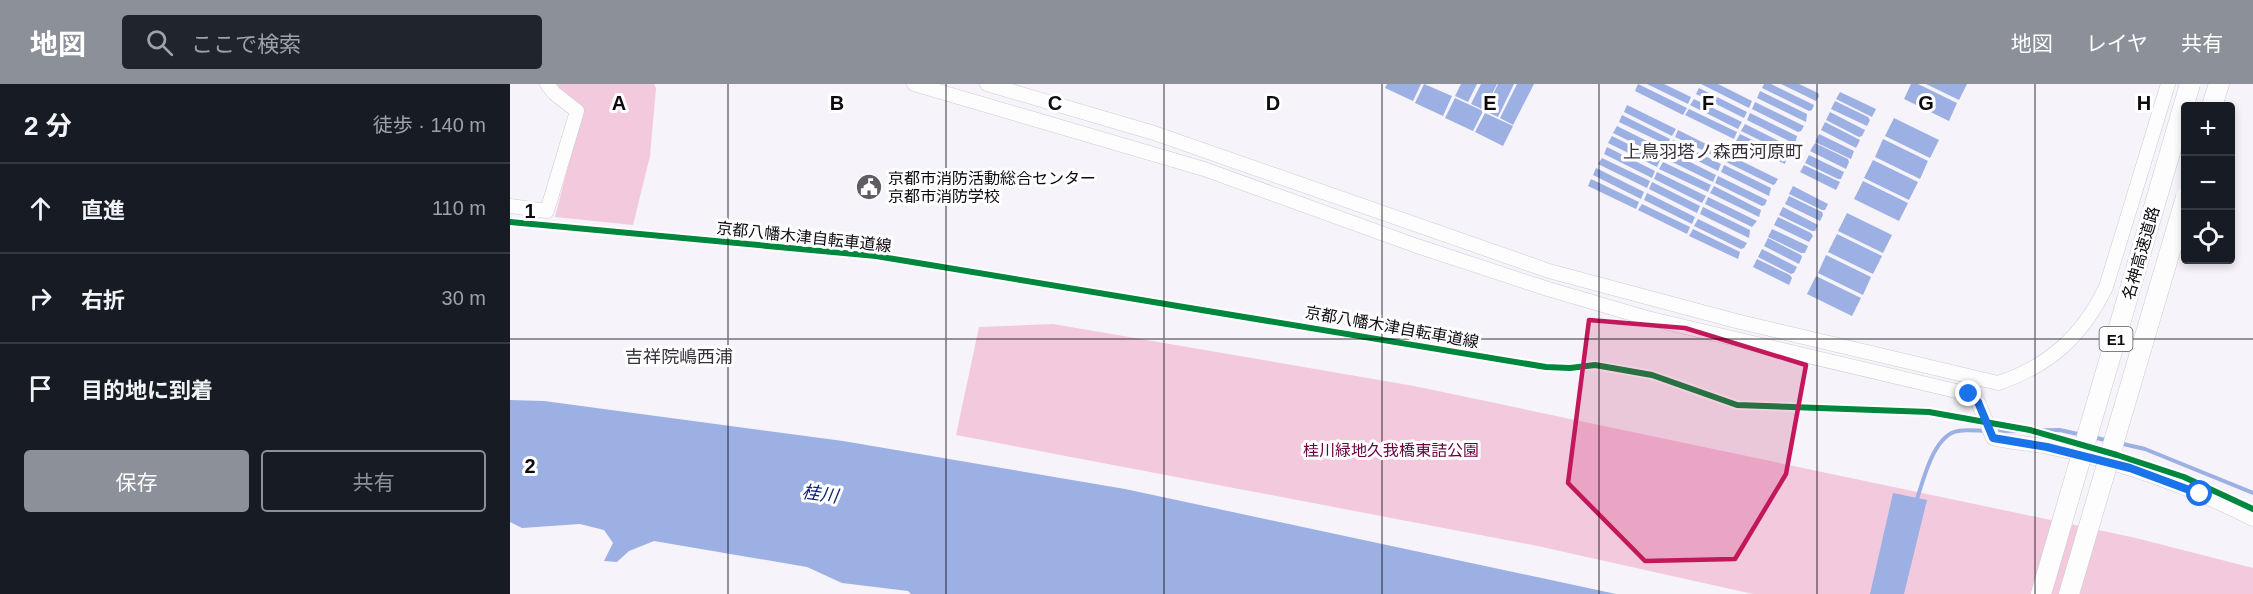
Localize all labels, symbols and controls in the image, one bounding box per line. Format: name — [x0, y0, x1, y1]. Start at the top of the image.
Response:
search box — [122, 15, 542, 69]
icon: search — [143, 26, 176, 59]
text: 地図 — [30, 29, 86, 60]
text: ここで検索 — [191, 32, 301, 57]
text: 地図 — [2011, 32, 2053, 55]
text: レイヤ — [2086, 32, 2148, 55]
text: 共有 — [2181, 32, 2223, 55]
text: A — [612, 92, 626, 114]
text: B — [830, 92, 844, 114]
text: C — [1048, 92, 1062, 114]
text: D — [1266, 92, 1280, 114]
text: E — [1483, 92, 1497, 114]
text: F — [1702, 92, 1714, 114]
text: G — [1918, 92, 1934, 114]
text: H — [2137, 92, 2151, 114]
map controls — [2181, 102, 2235, 264]
button: + — [2181, 102, 2235, 156]
text: 2 分 — [24, 111, 72, 141]
text: 徒歩 · 140 m — [373, 114, 486, 136]
district label: 上鳥羽塔ノ森西河原町 — [1623, 142, 1803, 162]
button: − — [2181, 156, 2235, 210]
place label: 京都市消防活動総合センター 京都市消防学校 — [888, 170, 1096, 205]
public building icon: 京都市消防活動総合センター 京都市消防学校 — [854, 172, 884, 202]
icon: ahead — [24, 192, 57, 225]
text: 110 m — [432, 197, 486, 219]
text: 直進 — [81, 198, 125, 223]
text: 1 — [524, 200, 536, 222]
street label: 名神高速道路 — [2120, 205, 2162, 301]
button: locate — [2181, 210, 2235, 264]
street label: 京都八幡木津自転車道線 — [716, 219, 892, 255]
icon: right — [24, 282, 57, 315]
text: 30 m — [442, 287, 486, 309]
text: 右折 — [81, 288, 125, 313]
street label: 京都八幡木津自転車道線 — [1304, 303, 1480, 351]
road number: E1 — [2100, 327, 2132, 351]
district label: 吉祥院嶋西浦 — [625, 347, 733, 367]
icon: arrive — [24, 372, 57, 405]
text: 目的地に到着 — [81, 378, 213, 403]
route end — [1955, 380, 1981, 406]
park label: 桂川緑地久我橋東詰公園 — [1303, 442, 1479, 459]
button: 保存 — [24, 450, 249, 512]
button: 共有 — [261, 450, 486, 512]
text: 2 — [524, 455, 536, 477]
route start — [2186, 480, 2212, 506]
water label: 桂川 — [801, 482, 841, 507]

